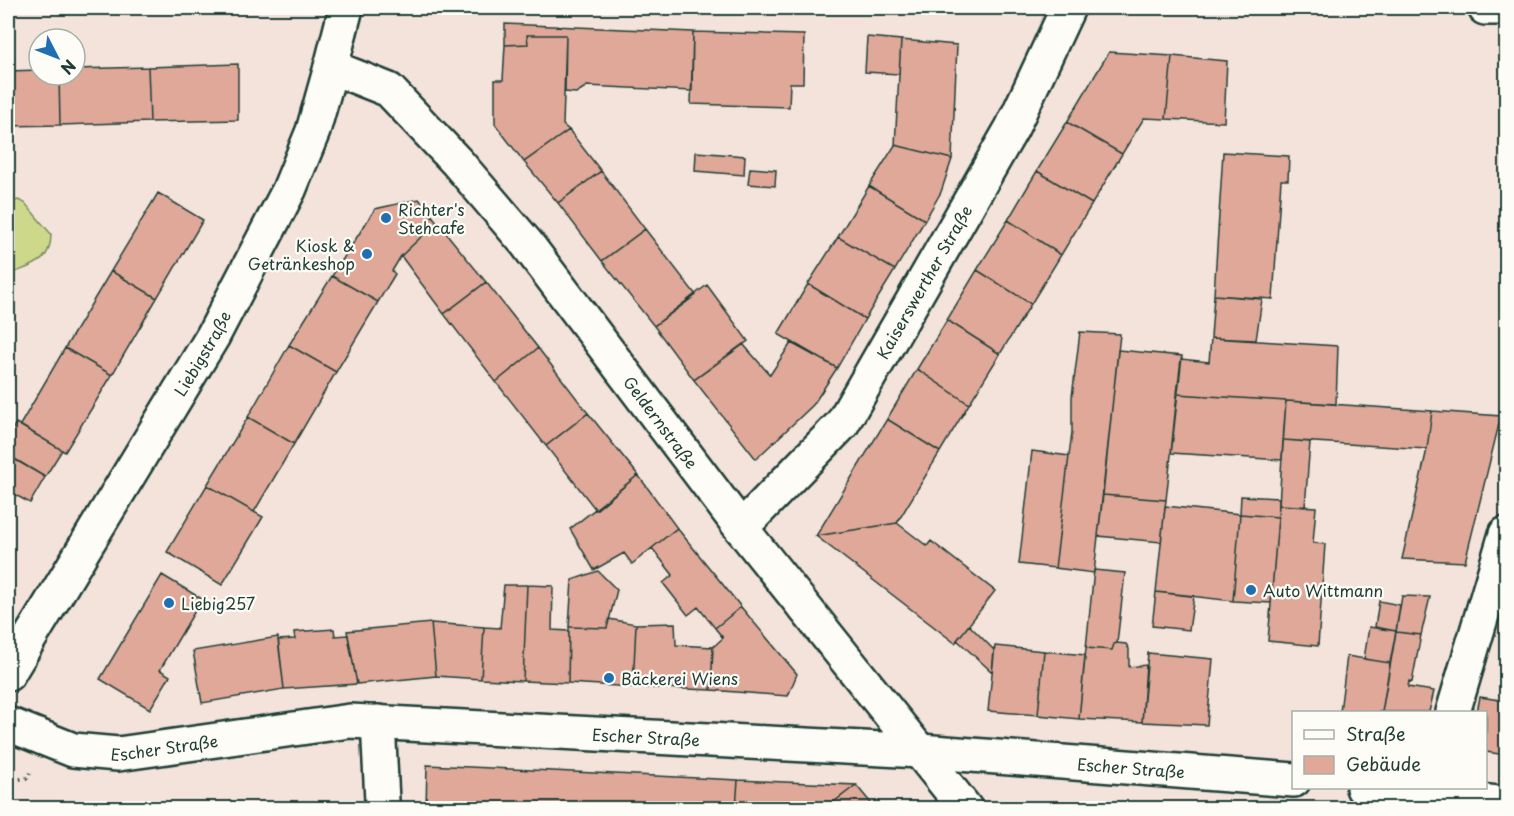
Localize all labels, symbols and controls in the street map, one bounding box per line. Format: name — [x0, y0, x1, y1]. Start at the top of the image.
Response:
north arrow — [27, 27, 87, 87]
text: N — [56, 55, 82, 80]
place label: Richter's Stehcafe — [398, 197, 465, 239]
street label: Kaiserswerther Straße — [870, 200, 977, 363]
marker: Richter's Stehcafe — [379, 211, 393, 225]
place label: Kiosk & Getränkeshop — [248, 233, 355, 275]
marker: Kiosk & Getränkeshop — [360, 247, 374, 261]
street label: Liebigstraße — [168, 306, 236, 400]
street label: Geldernstraße — [618, 371, 704, 473]
place label: Auto Wittmann — [1263, 578, 1383, 602]
marker: Auto Wittmann — [1244, 583, 1258, 597]
place label: Liebig257 — [181, 591, 255, 615]
marker: Liebig257 — [162, 596, 176, 610]
place label: Bäckerei Wiens — [621, 666, 738, 690]
marker: Bäckerei Wiens — [602, 671, 616, 685]
legend — [1292, 711, 1487, 789]
text: Straße — [1346, 720, 1406, 747]
street label: Escher Straße — [592, 722, 701, 751]
street label: Escher Straße — [110, 728, 219, 766]
text: Gebäude — [1346, 750, 1421, 777]
street label: Escher Straße — [1076, 751, 1186, 783]

